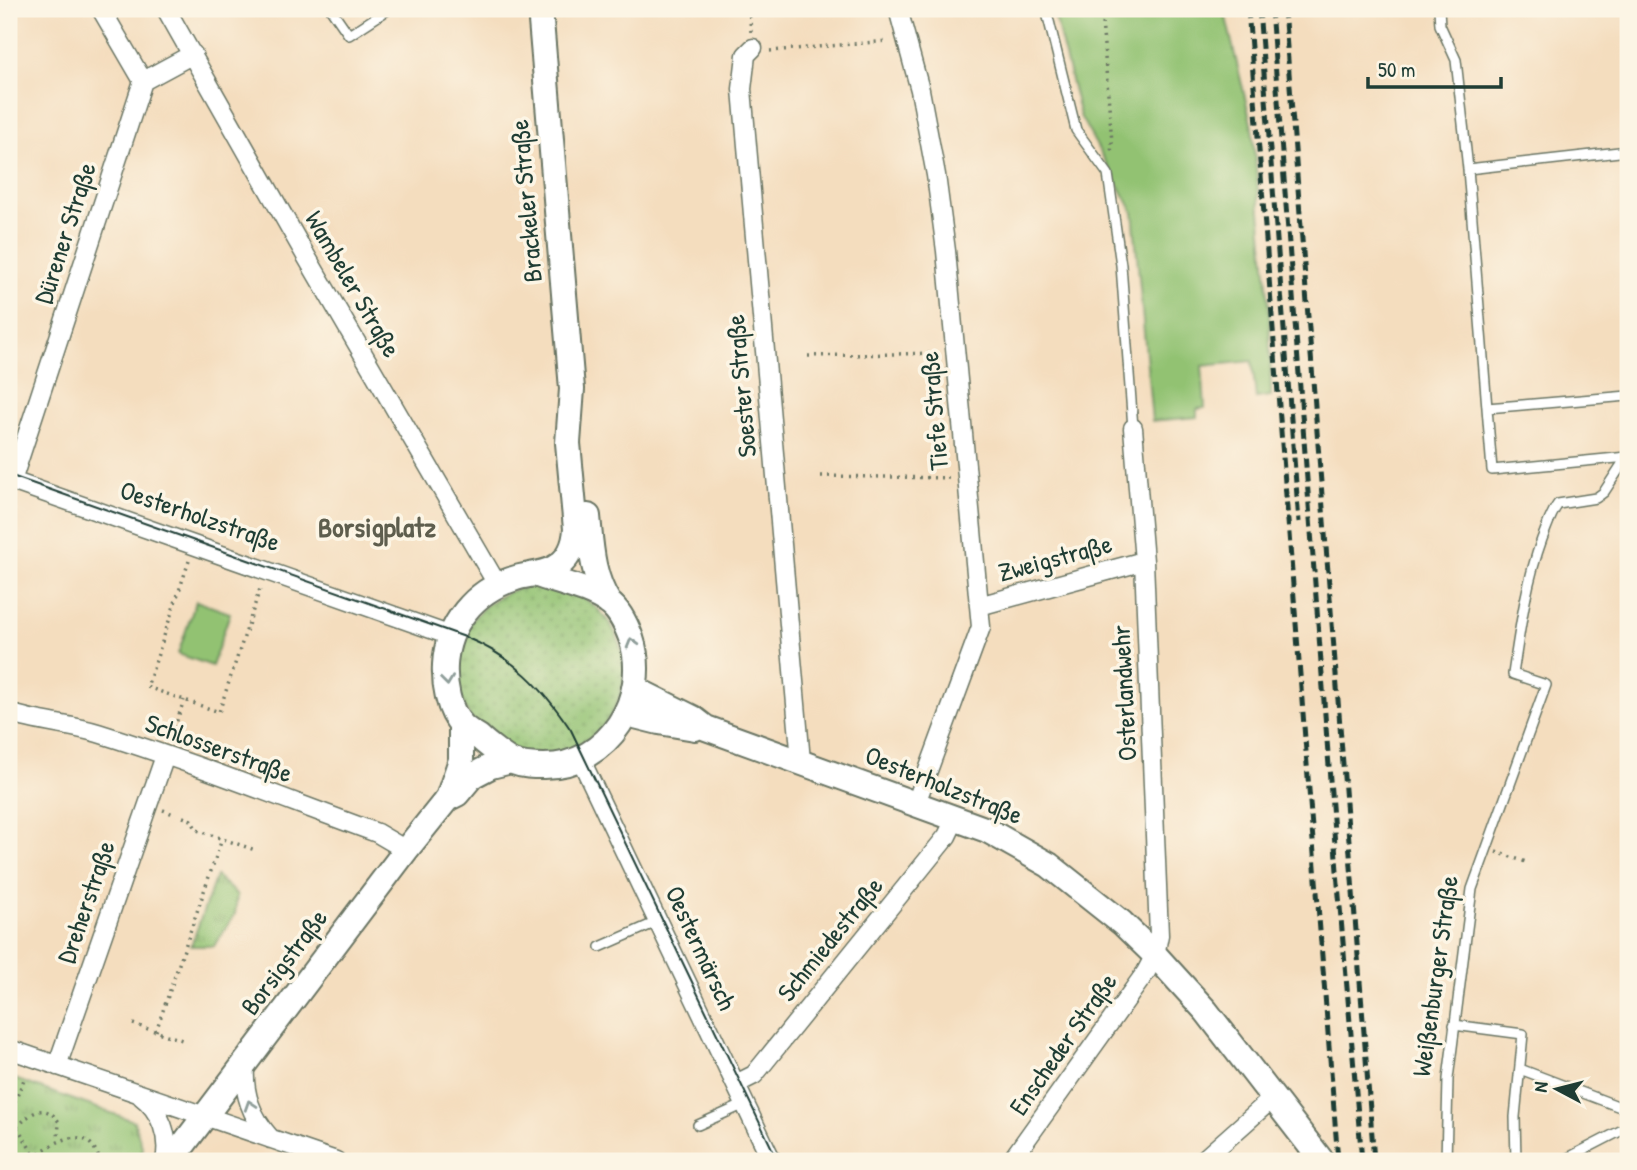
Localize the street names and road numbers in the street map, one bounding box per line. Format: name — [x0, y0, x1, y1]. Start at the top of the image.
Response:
street label: Brackeler Straße — [501, 118, 550, 284]
street label: Dürener Straße — [25, 158, 104, 308]
street label: Wambeler Straße — [297, 204, 409, 363]
street label: Soester Straße — [717, 313, 764, 459]
street label: Tiefe Straße — [911, 350, 956, 472]
street label: Oesterholzstraße — [116, 472, 285, 559]
street label: Zweigstraße — [994, 526, 1116, 589]
street label: Osterlandwehr — [1102, 624, 1145, 762]
street label: Schlosserstraße — [141, 705, 298, 790]
street label: Oesterholzstraße — [860, 737, 1028, 832]
street label: Dreherstraße — [48, 836, 123, 968]
street label: Schmiedestraße — [769, 869, 891, 1008]
street label: Weißenburger Straße — [1403, 873, 1466, 1079]
street label: Oestermärsch — [657, 880, 745, 1016]
street label: Borsigstraße — [232, 902, 335, 1022]
street label: Enscheder Straße — [1001, 966, 1125, 1122]

